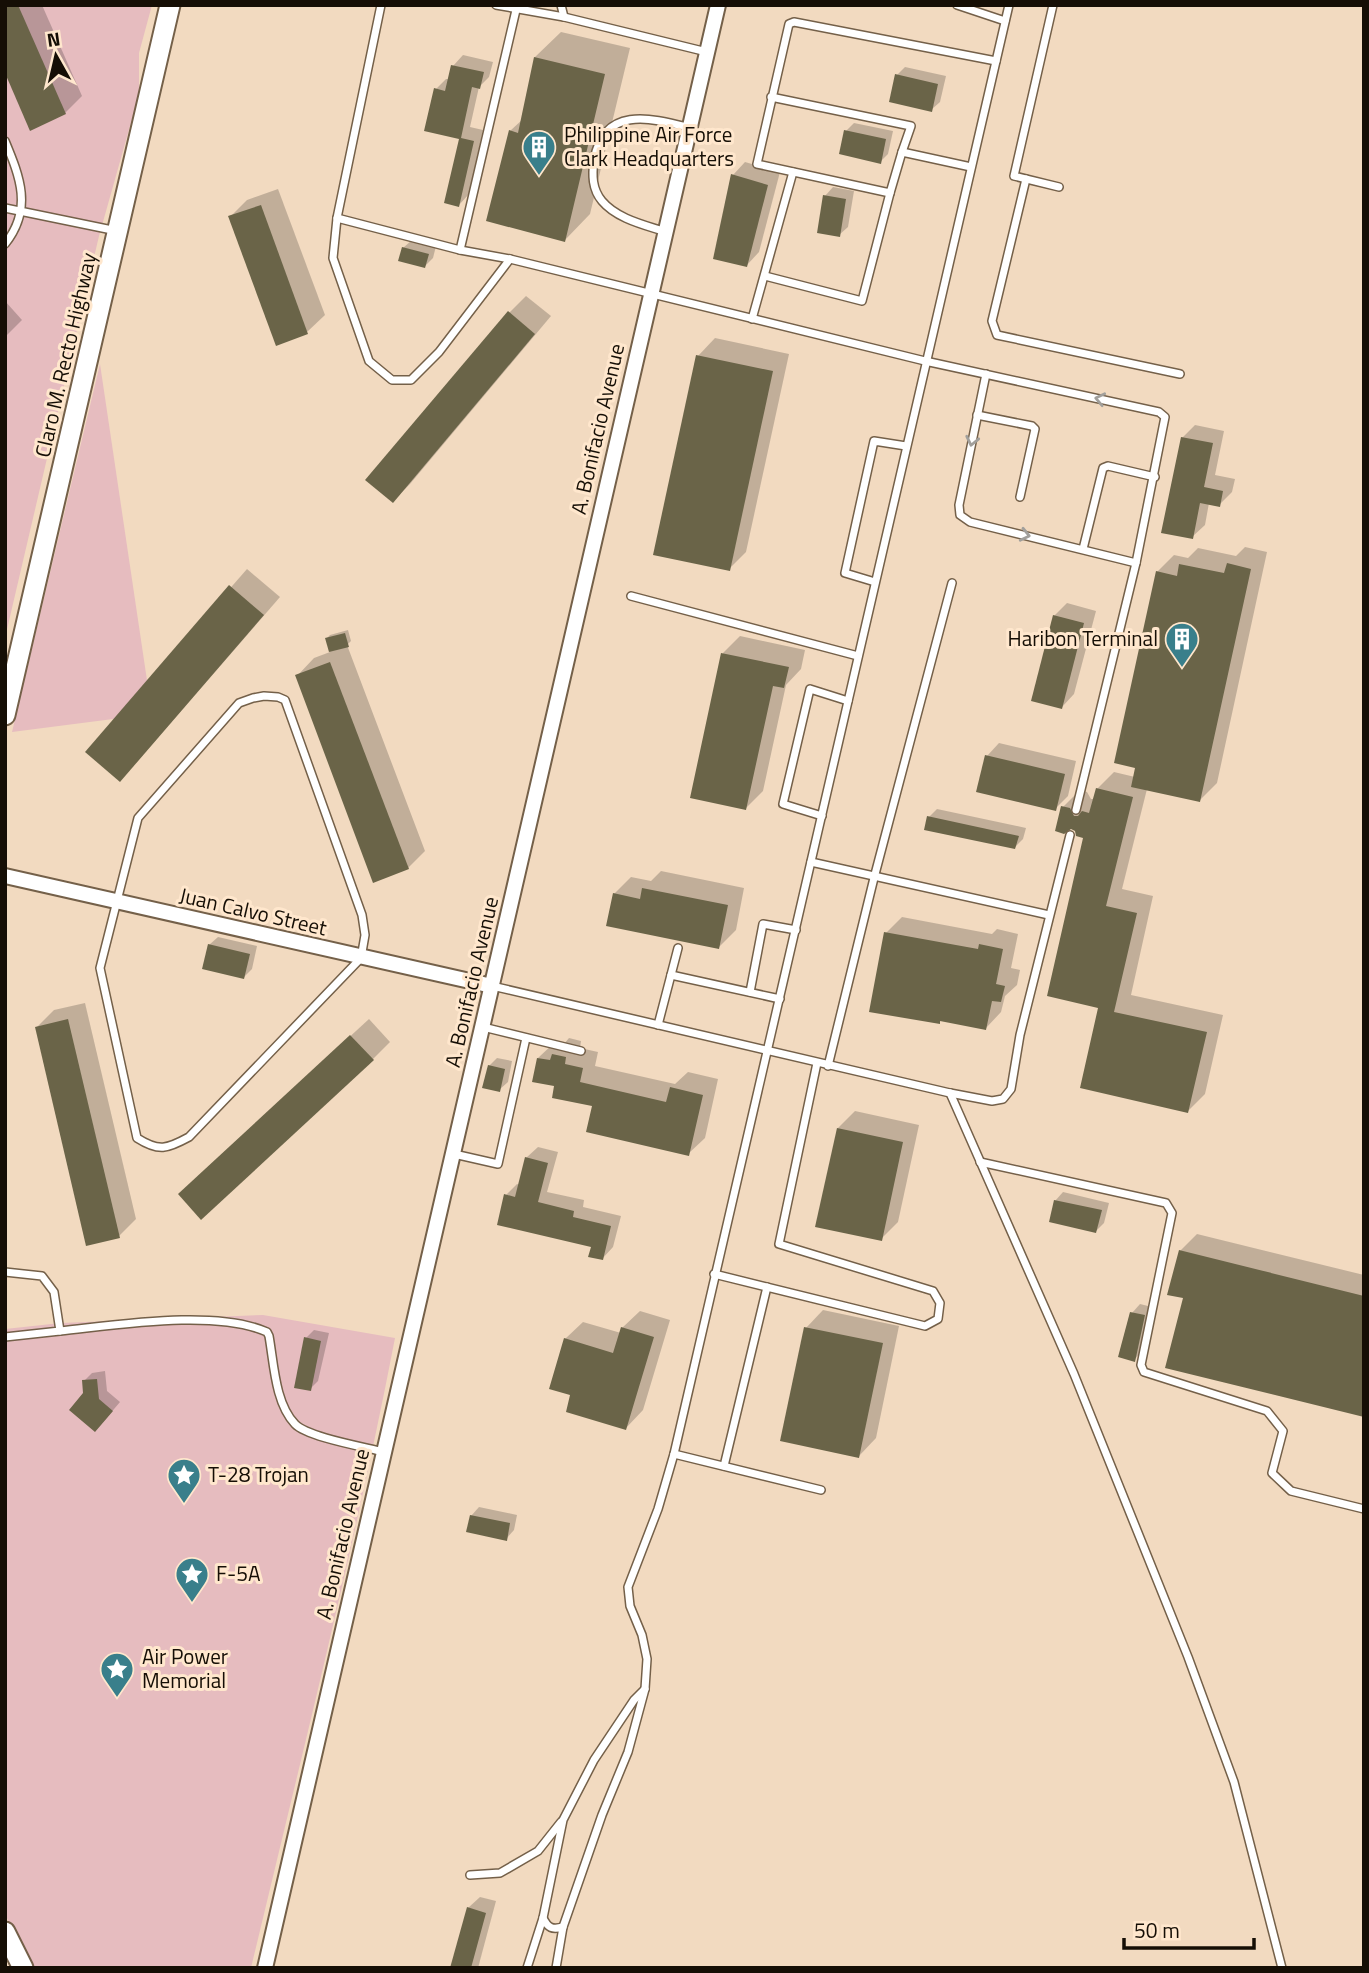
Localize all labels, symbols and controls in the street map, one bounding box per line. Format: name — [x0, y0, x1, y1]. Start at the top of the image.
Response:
north arrow — [21, 21, 91, 91]
text: N — [45, 23, 62, 54]
place label: Philippine Air Force Clark Headquarters — [564, 118, 734, 174]
building icon: Philippine Air Force Clark Headquarters — [520, 128, 558, 177]
street label: Claro M. Recto Highway — [26, 249, 104, 460]
street label: A. Bonifacio Avenue — [562, 340, 632, 517]
one-way arrow — [1094, 393, 1106, 407]
one-way arrow — [965, 435, 980, 447]
one-way arrow — [1019, 527, 1031, 541]
building icon: Haribon Terminal — [1163, 620, 1201, 669]
place label: Haribon Terminal — [1008, 622, 1158, 654]
street label: Juan Calvo Street — [176, 879, 331, 944]
street label: A. Bonifacio Avenue — [436, 893, 506, 1070]
street label: A. Bonifacio Avenue — [307, 1445, 377, 1622]
place icon: T-28 Trojan — [165, 1456, 203, 1505]
place label: T-28 Trojan — [208, 1458, 309, 1490]
place icon: F-5A — [173, 1555, 211, 1604]
place label: F-5A — [216, 1557, 261, 1589]
place label: Air Power Memorial — [142, 1640, 228, 1696]
place icon: Air Power Memorial — [98, 1650, 136, 1699]
scale bar — [1124, 1906, 1254, 1950]
text: 50 m — [1134, 1914, 1180, 1946]

